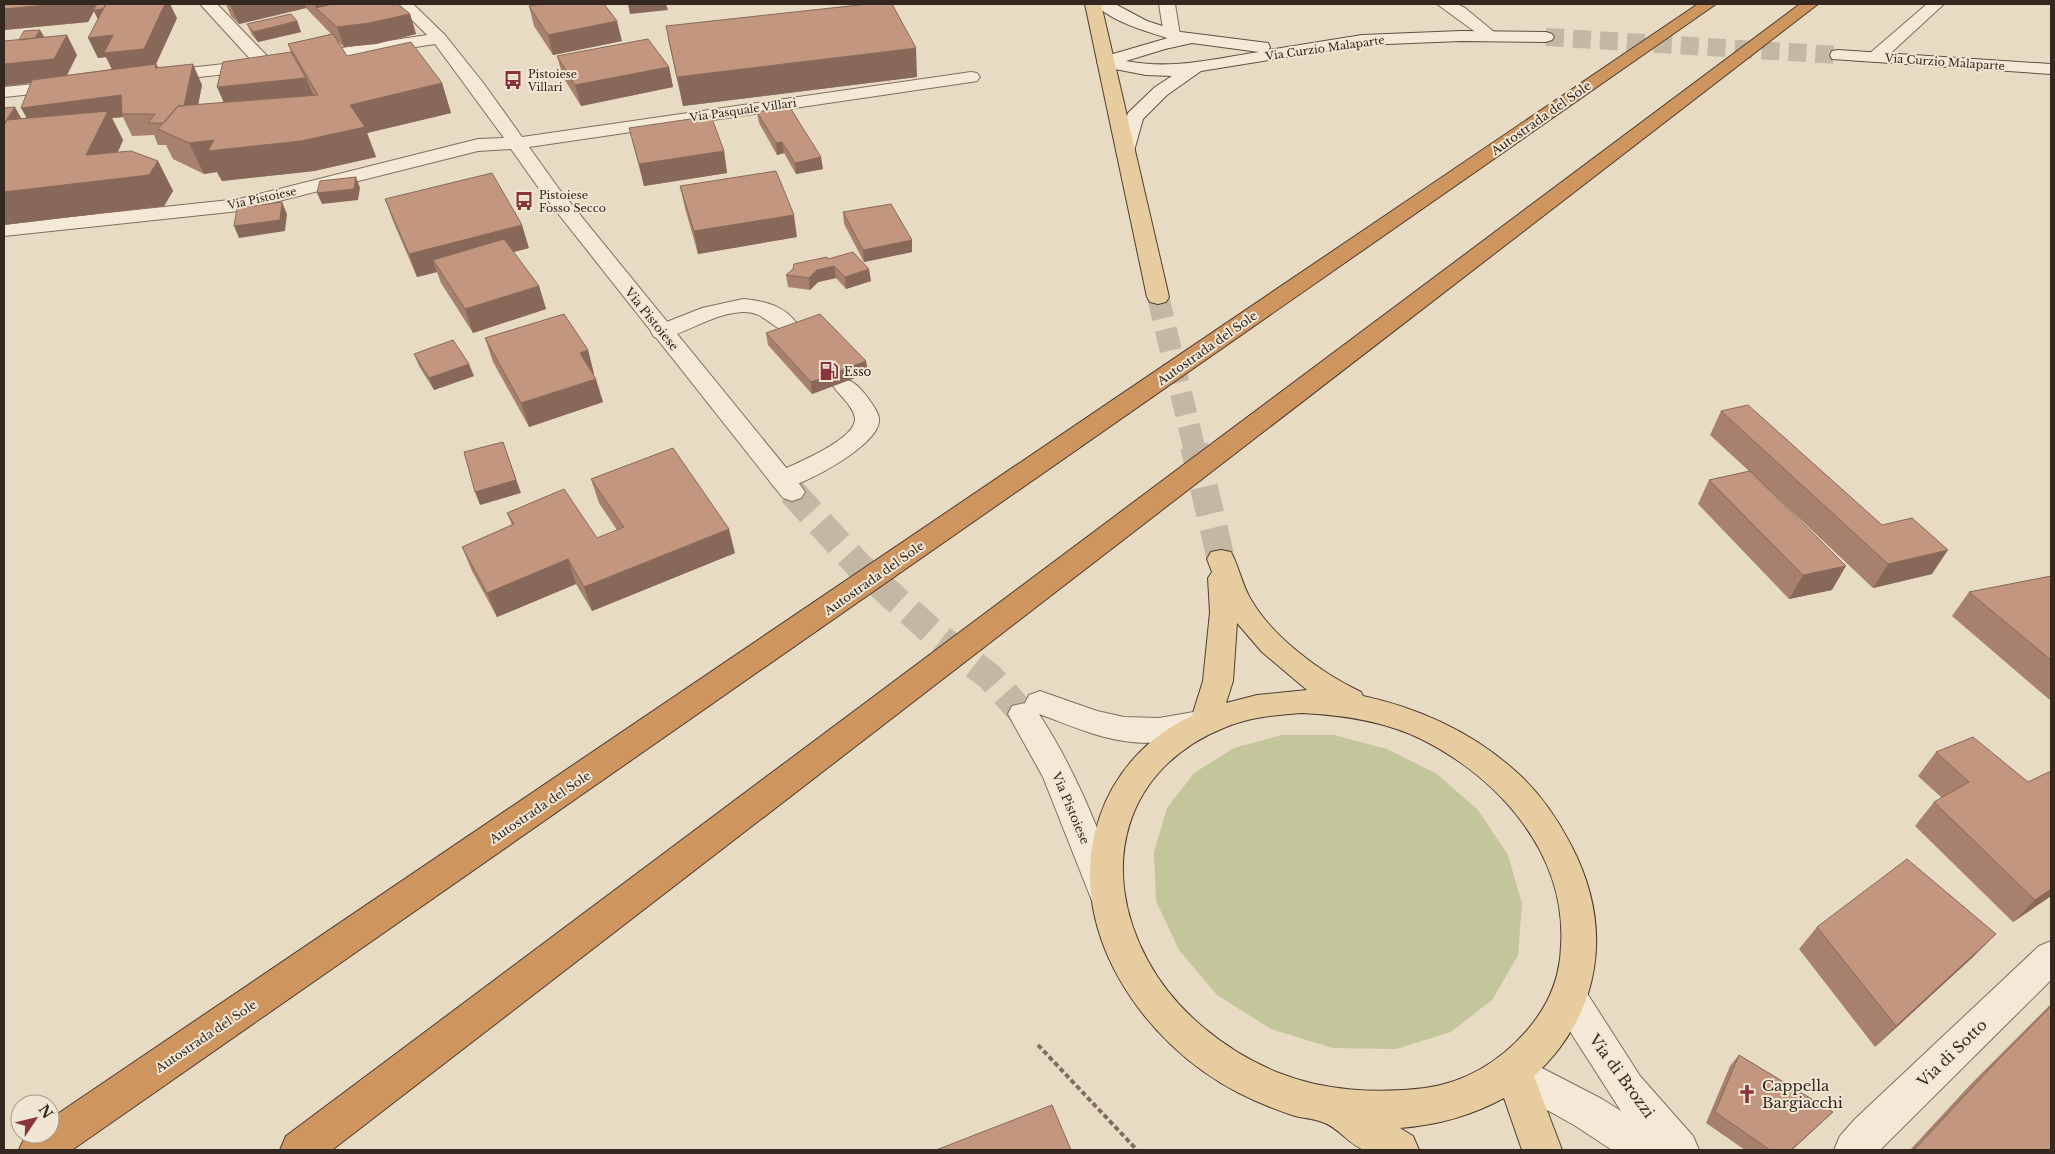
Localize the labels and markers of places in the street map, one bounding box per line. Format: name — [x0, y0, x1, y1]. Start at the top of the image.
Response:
place label: Pistoiese Villari — [527, 67, 577, 94]
bus stop icon: Pistoiese Villari — [502, 69, 524, 91]
place label: Pistoiese Fosso Secco — [539, 188, 606, 215]
bus stop icon: Pistoiese Fosso Secco — [513, 190, 535, 212]
fuel station icon: Esso — [818, 360, 840, 382]
place label: Esso — [844, 364, 872, 379]
place label: Cappella Bargiacchi — [1762, 1076, 1843, 1112]
church icon: Cappella Bargiacchi — [1736, 1083, 1758, 1105]

